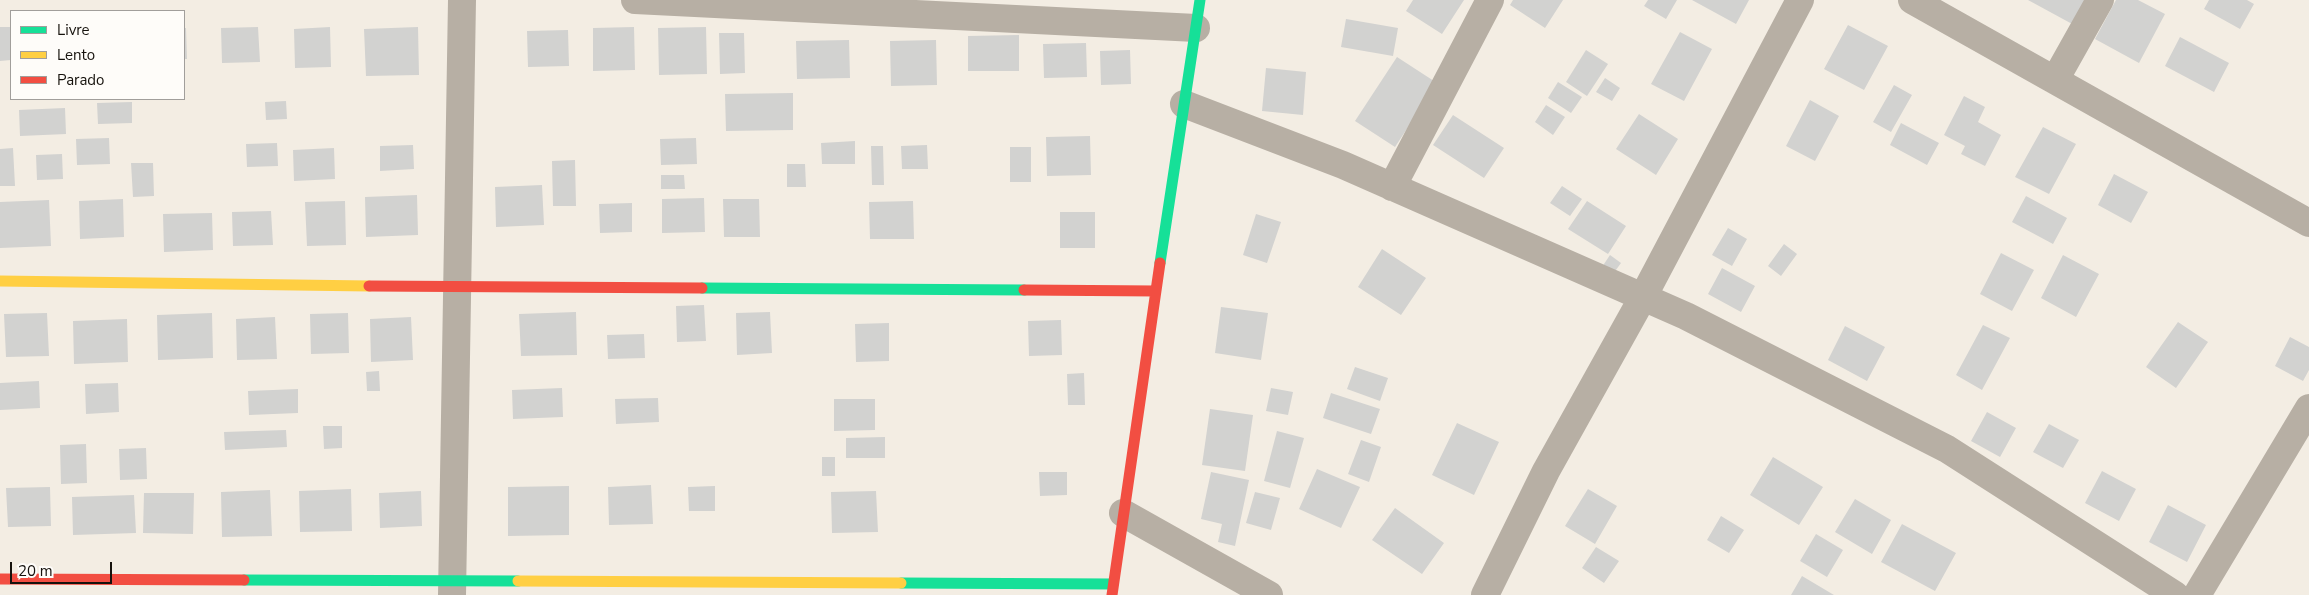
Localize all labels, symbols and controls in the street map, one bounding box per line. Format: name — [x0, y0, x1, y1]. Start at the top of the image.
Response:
legend — [10, 10, 185, 100]
text: Livre — [57, 20, 90, 40]
text: Lento — [57, 45, 95, 65]
text: Parado — [57, 70, 104, 90]
scale bar — [12, 552, 115, 584]
text: 20 m — [18, 561, 53, 581]

